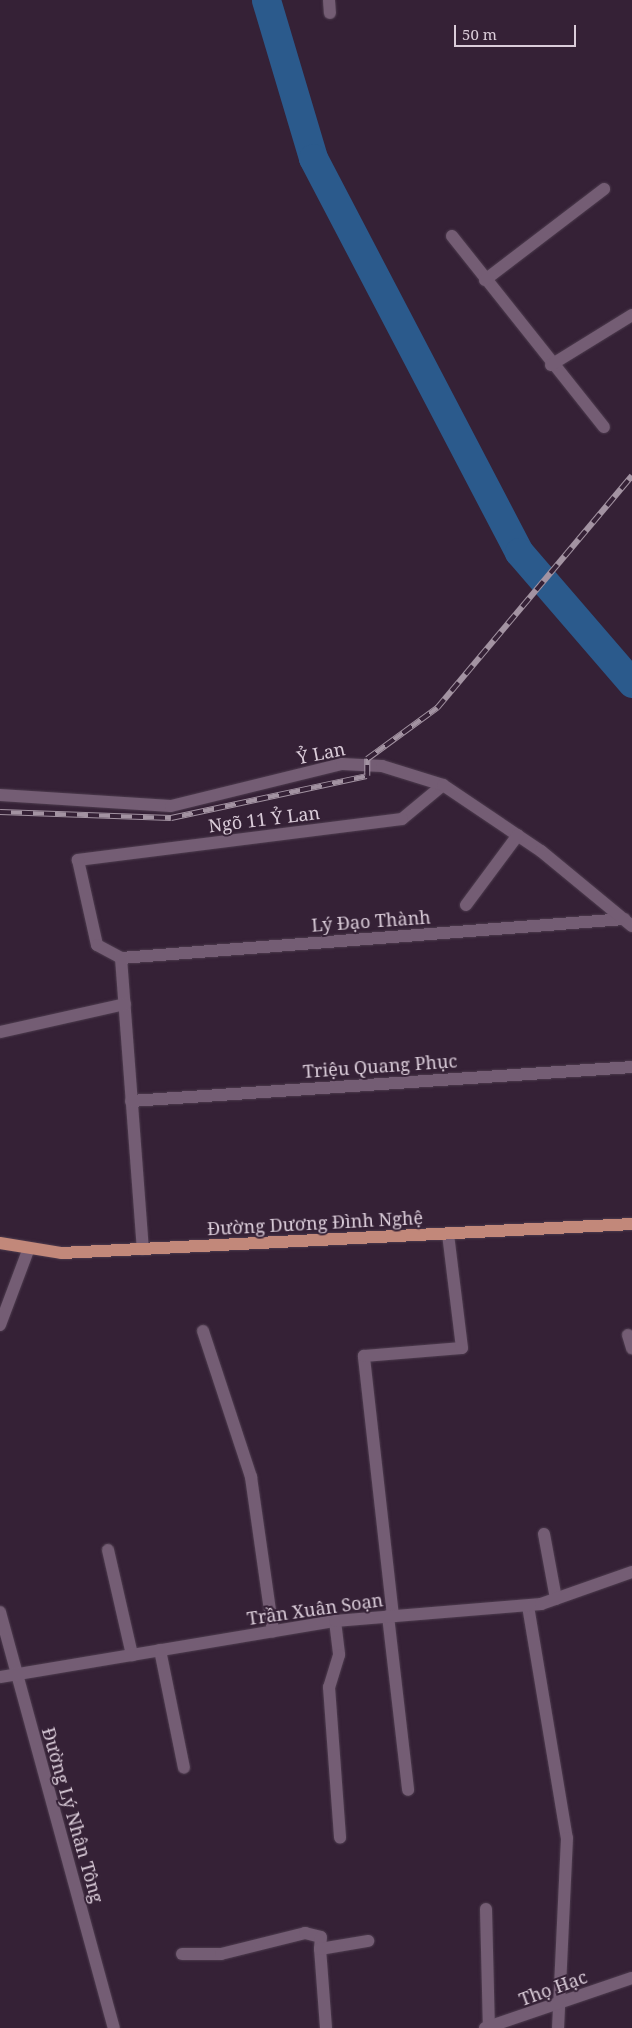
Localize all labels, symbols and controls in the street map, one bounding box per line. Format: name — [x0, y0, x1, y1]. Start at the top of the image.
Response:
scale bar — [457, 15, 580, 47]
text: 50 m — [462, 24, 497, 44]
street label: Ỷ Lan — [295, 738, 347, 768]
street label: Ngõ 11 Ỷ Lan — [207, 801, 321, 837]
street label: Lý Đạo Thành — [311, 906, 431, 936]
street label: Triệu Quang Phục — [302, 1050, 458, 1082]
street label: Đường Dương Đình Nghệ — [207, 1207, 423, 1239]
street label: Trần Xuân Soạn — [246, 1589, 384, 1629]
street label: Đường Lý Nhân Tông — [38, 1725, 108, 1905]
street label: Thọ Hạc — [516, 1966, 590, 2010]

